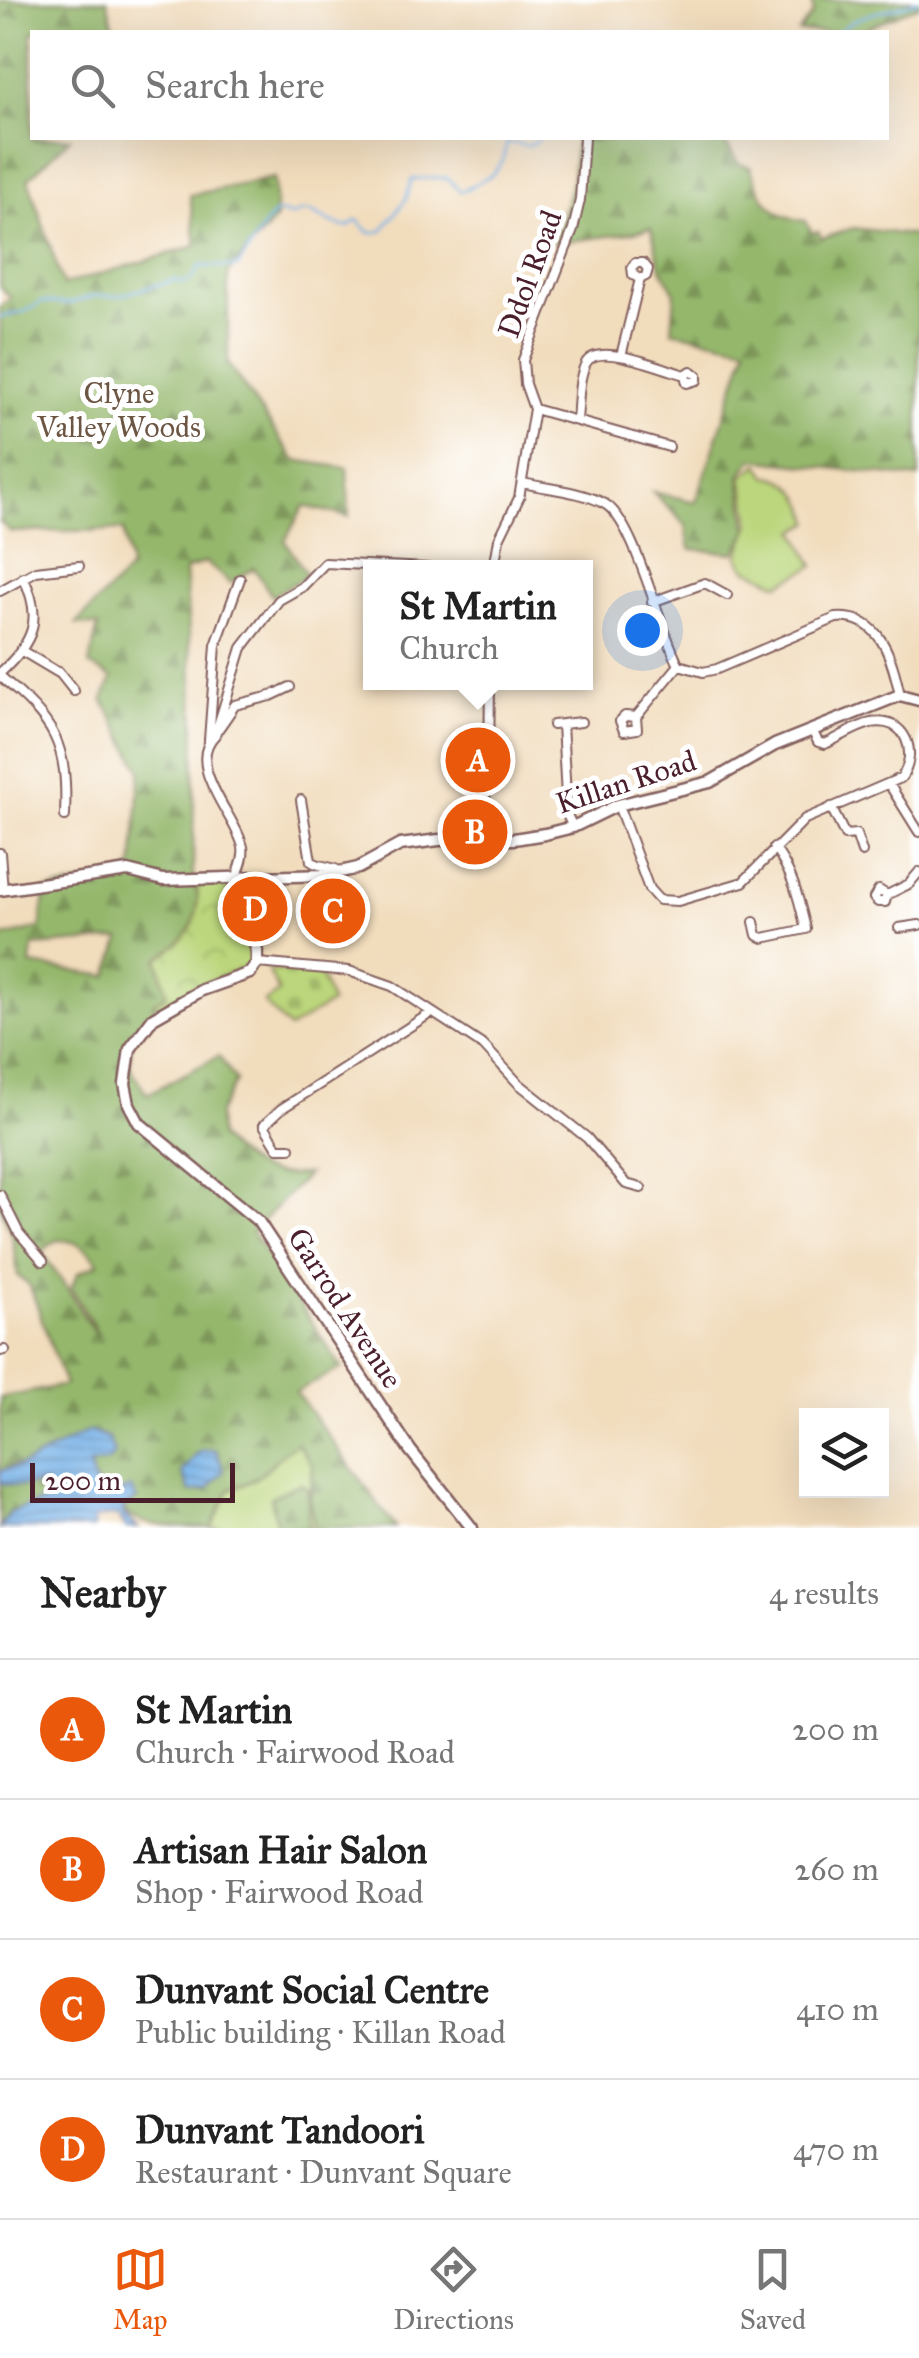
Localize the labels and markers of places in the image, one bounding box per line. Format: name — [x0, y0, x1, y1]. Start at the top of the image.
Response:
pin: A — [446, 722, 510, 798]
pin: B — [442, 794, 508, 870]
pin: D — [222, 872, 288, 946]
pin: C — [300, 874, 366, 948]

